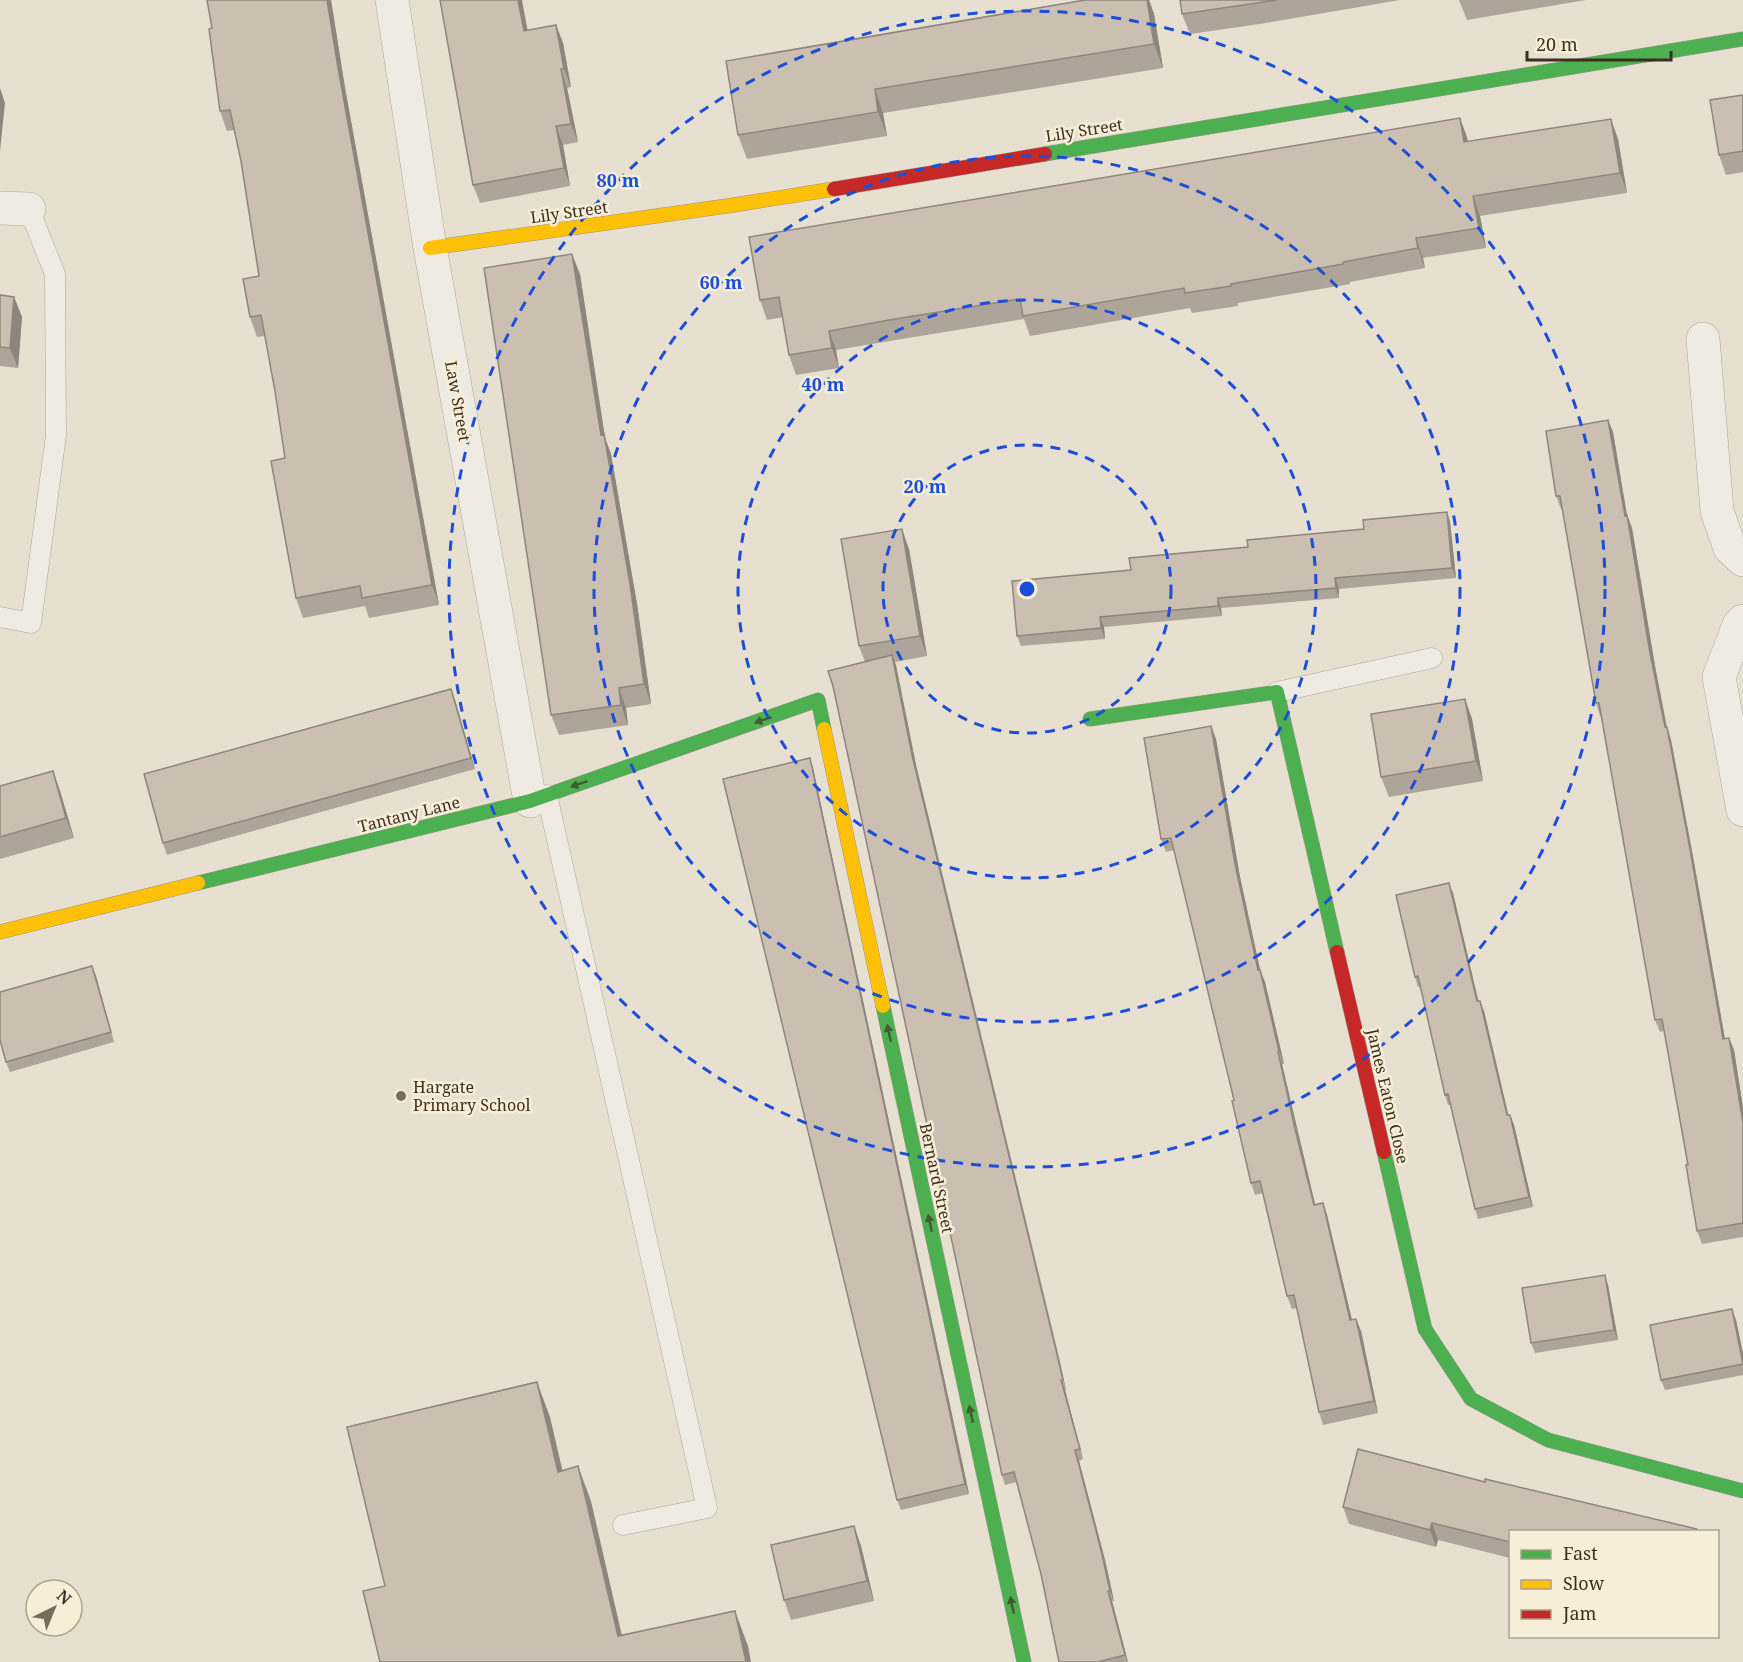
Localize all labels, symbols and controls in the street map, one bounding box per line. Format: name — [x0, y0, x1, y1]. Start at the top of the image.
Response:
scale bar — [1527, 24, 1671, 62]
text: 20 m — [1536, 32, 1578, 56]
street label: Lily Street — [1044, 113, 1125, 147]
text: 80 m — [597, 168, 640, 192]
street label: Lily Street — [529, 196, 609, 228]
text: 60 m — [700, 270, 743, 294]
street label: Law Street — [440, 359, 476, 443]
text: 40 m — [802, 372, 845, 396]
text: 20 m — [904, 474, 947, 498]
centre of rings — [1017, 579, 1037, 599]
one-way arrow — [754, 715, 772, 725]
one-way arrow — [570, 779, 588, 789]
street label: Tantany Lane — [356, 791, 462, 837]
one-way arrow — [884, 1023, 894, 1042]
street label: James Eaton Close — [1362, 1025, 1414, 1166]
place label: Hargate Primary School — [413, 1076, 530, 1116]
marker: Hargate Primary School — [394, 1089, 408, 1103]
street label: Bernard Street — [915, 1121, 959, 1235]
one-way arrow — [925, 1214, 934, 1233]
one-way arrow — [966, 1404, 975, 1423]
legend — [1509, 1530, 1719, 1638]
text: Fast — [1563, 1541, 1598, 1565]
text: Slow — [1563, 1571, 1605, 1595]
north arrow — [24, 1578, 84, 1638]
text: N — [52, 1585, 77, 1610]
one-way arrow — [1007, 1595, 1016, 1614]
text: Jam — [1562, 1601, 1597, 1625]

